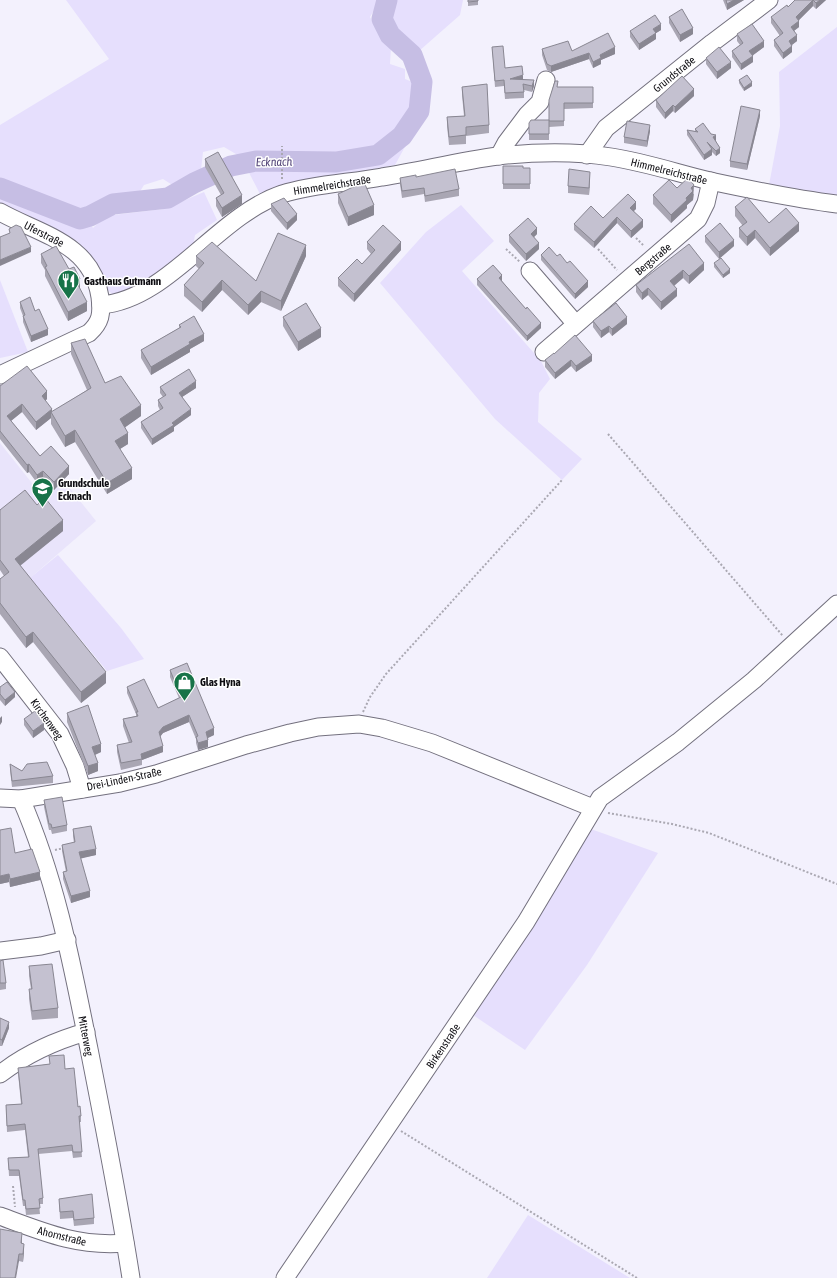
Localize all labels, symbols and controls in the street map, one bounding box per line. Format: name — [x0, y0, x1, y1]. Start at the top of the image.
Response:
street label: Grundstraße — [651, 54, 697, 94]
water label: Ecknach — [256, 155, 293, 169]
street label: Himmelreichstraße — [630, 156, 708, 186]
street label: Himmelreichstraße — [292, 173, 372, 197]
street label: Uferstraße — [22, 219, 66, 249]
street label: Bergstraße — [633, 241, 673, 277]
restaurant icon: Gasthaus Gutmann — [56, 268, 82, 301]
place label: Gasthaus Gutmann — [84, 275, 161, 287]
school or university icon: Grundschule Ecknach — [30, 476, 56, 509]
place label: Grundschule Ecknach — [58, 477, 109, 502]
shop icon: Glas Hyna — [171, 669, 197, 702]
place label: Glas Hyna — [200, 676, 241, 688]
street label: Kirchenweg — [28, 696, 66, 742]
street label: Drei-Linden-Straße — [85, 765, 163, 793]
street label: Mitterweg — [76, 1015, 96, 1057]
street label: Birkenstraße — [424, 1021, 462, 1071]
street label: Ahornstraße — [36, 1224, 88, 1248]

